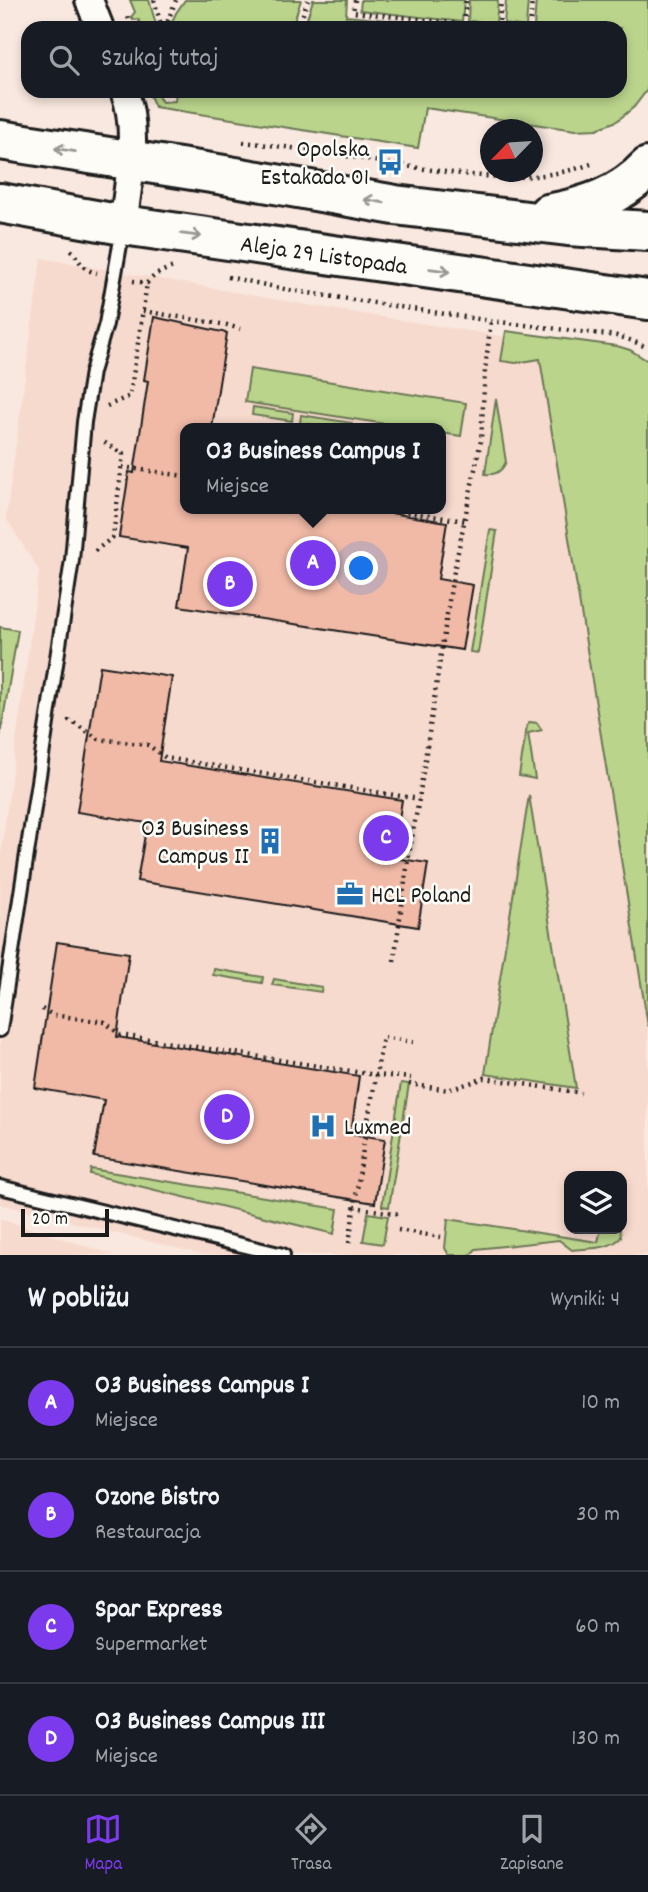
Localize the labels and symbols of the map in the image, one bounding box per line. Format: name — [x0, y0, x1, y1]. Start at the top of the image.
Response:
north arrow — [480, 119, 543, 182]
place label: Opolska Estakada 01 — [260, 134, 370, 196]
one-way arrow — [54, 144, 77, 157]
bus stop icon: Opolska Estakada 01 — [375, 147, 405, 177]
one-way arrow — [363, 194, 386, 207]
street label: Aleja 29 Listopada — [238, 228, 410, 286]
one-way arrow — [179, 229, 202, 242]
one-way arrow — [428, 264, 451, 277]
pin: A — [290, 537, 336, 589]
your location — [344, 551, 378, 585]
pin: B — [207, 558, 253, 610]
pin: C — [363, 812, 409, 864]
place label: O3 Business Campus II — [141, 813, 250, 875]
building icon: O3 Business Campus II — [255, 826, 285, 856]
office icon: HCL Poland — [335, 879, 365, 909]
place label: HCL Poland — [371, 880, 471, 914]
pin: D — [204, 1091, 250, 1143]
hospital icon: Luxmed — [308, 1111, 338, 1141]
place label: Luxmed — [344, 1112, 411, 1146]
scale bar — [21, 1206, 108, 1238]

